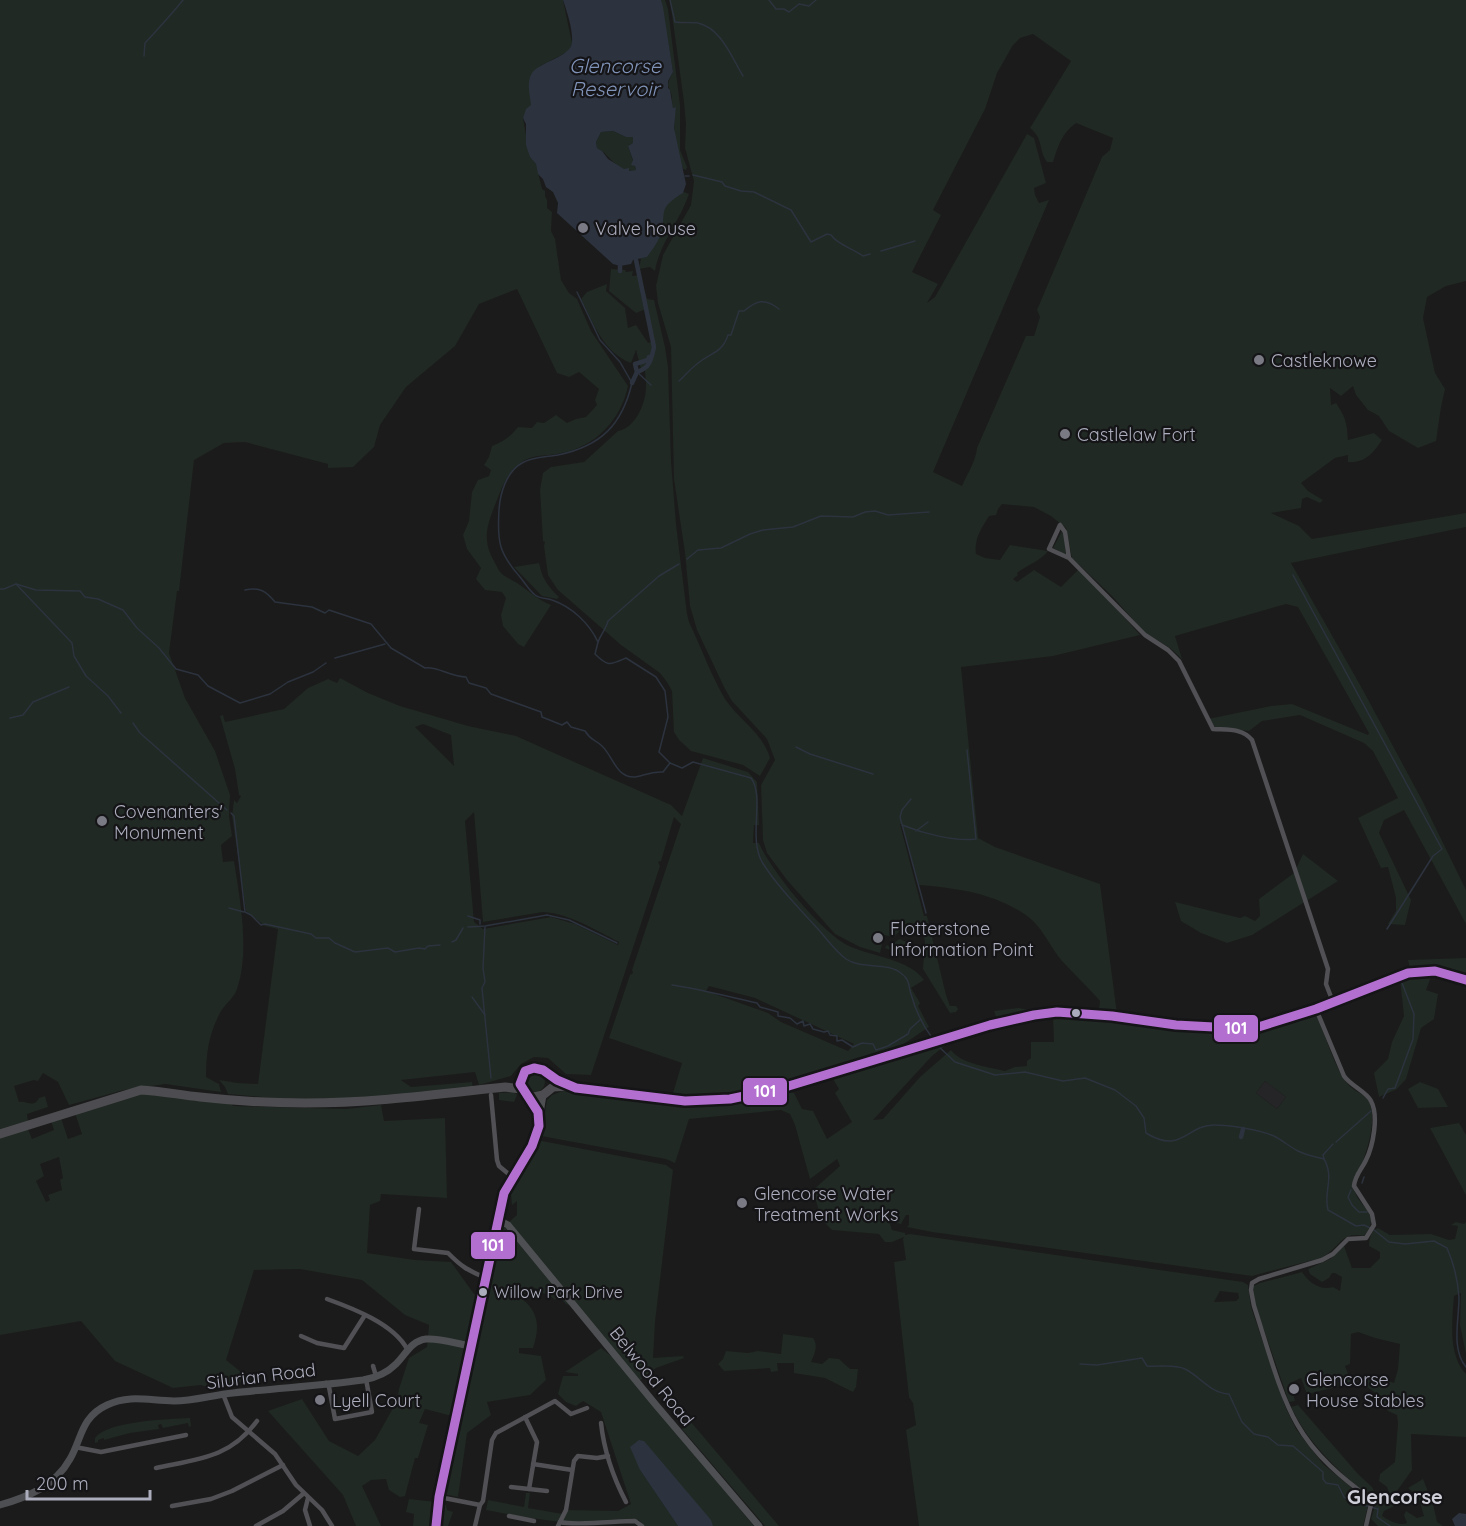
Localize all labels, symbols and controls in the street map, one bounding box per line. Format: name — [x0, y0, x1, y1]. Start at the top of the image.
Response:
water label: Glencorse Reservoir — [569, 53, 662, 101]
place label: Valve house — [595, 217, 696, 240]
marker: Valve house — [576, 221, 590, 235]
place label: Castleknowe — [1271, 349, 1377, 372]
marker: Castleknowe — [1252, 353, 1266, 367]
place label: Castlelaw Fort — [1077, 423, 1196, 446]
marker: Castlelaw Fort — [1058, 427, 1072, 441]
place label: Covenanters' Monument — [114, 800, 223, 844]
marker: Covenanters' Monument — [95, 814, 109, 828]
place label: Flotterstone Information Point — [890, 917, 1034, 961]
marker: Flotterstone Information Point — [871, 931, 885, 945]
unlabelled marker — [1070, 1007, 1082, 1019]
line badge: 101 — [1213, 1014, 1259, 1043]
text: 101 — [1225, 1018, 1247, 1038]
line badge: 101 — [742, 1077, 788, 1106]
text: 101 — [754, 1081, 776, 1101]
place label: Glencorse Water Treatment Works — [754, 1182, 899, 1226]
marker: Glencorse Water Treatment Works — [735, 1196, 749, 1210]
line badge: 101 — [470, 1231, 516, 1260]
text: 101 — [482, 1235, 504, 1255]
place label: Willow Park Drive — [494, 1282, 623, 1302]
marker: Willow Park Drive — [477, 1286, 489, 1298]
street label: Belwood Road — [605, 1322, 699, 1430]
street label: Silurian Road — [205, 1358, 317, 1394]
place label: Glencorse House Stables — [1306, 1368, 1424, 1412]
marker: Glencorse House Stables — [1287, 1382, 1301, 1396]
place label: Lyell Court — [332, 1389, 421, 1412]
marker: Lyell Court — [313, 1393, 327, 1407]
scale bar — [27, 1463, 150, 1501]
text: 200 m — [36, 1472, 89, 1495]
district label: Glencorse — [1347, 1484, 1443, 1509]

